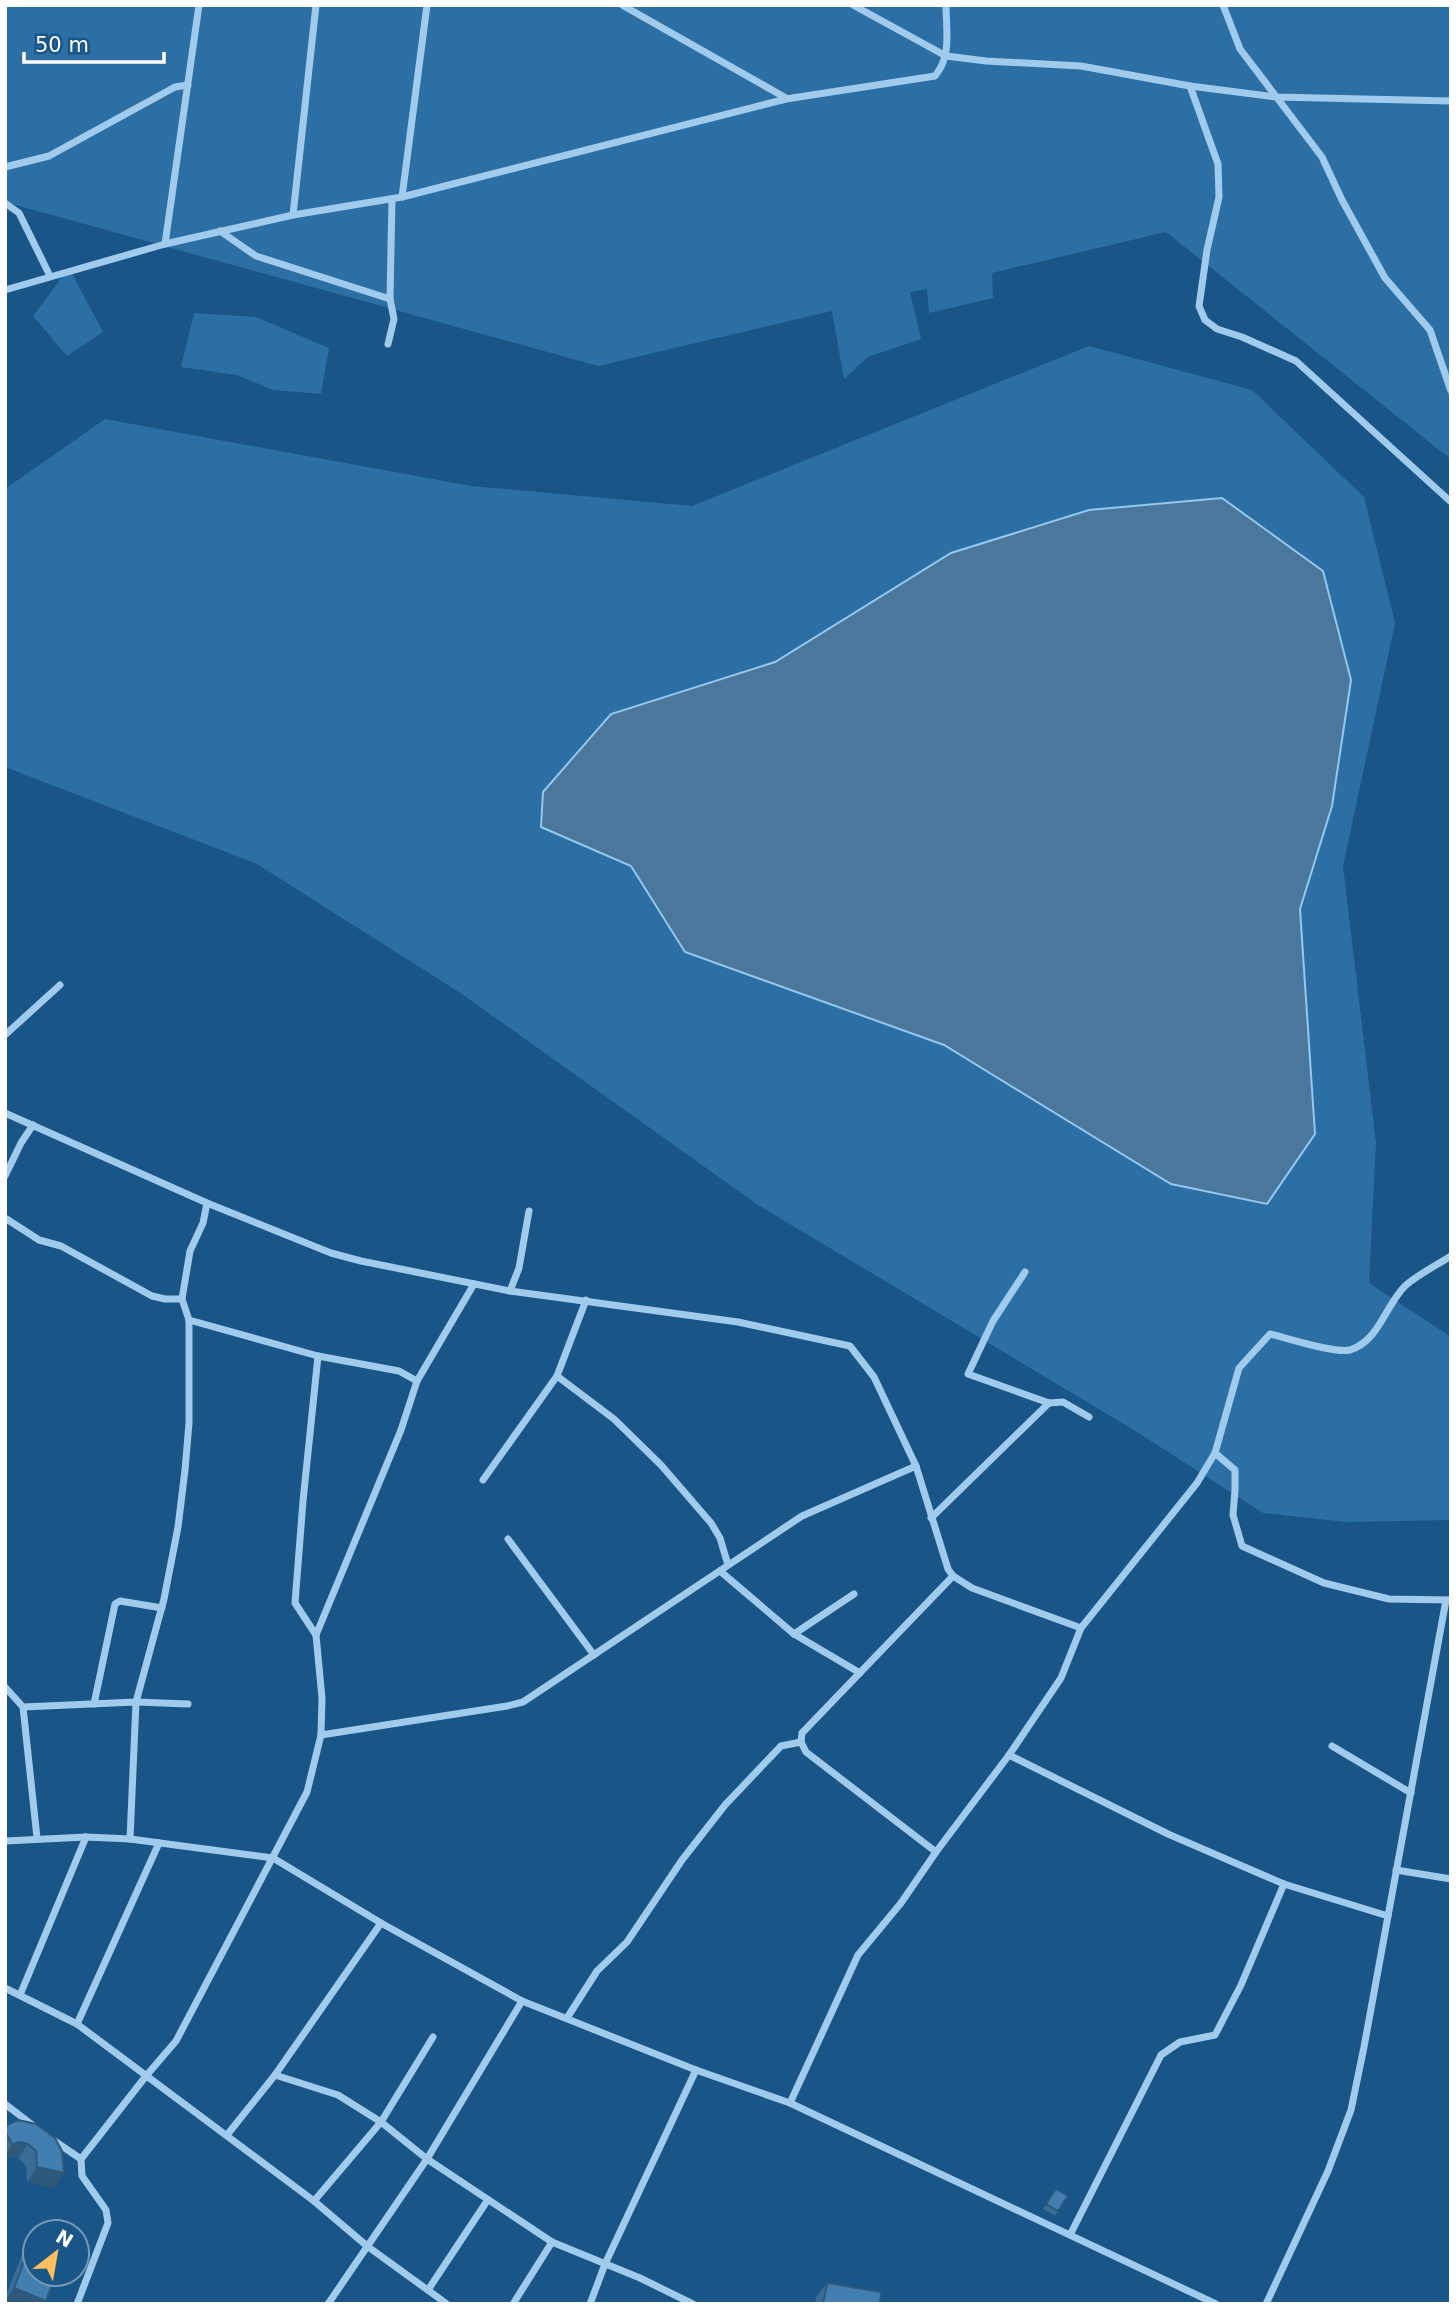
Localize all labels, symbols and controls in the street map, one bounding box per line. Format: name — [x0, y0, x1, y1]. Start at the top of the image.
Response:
scale bar — [24, 21, 164, 65]
text: 50 m — [35, 33, 89, 57]
north arrow — [21, 2218, 91, 2288]
text: N — [52, 2225, 77, 2252]

